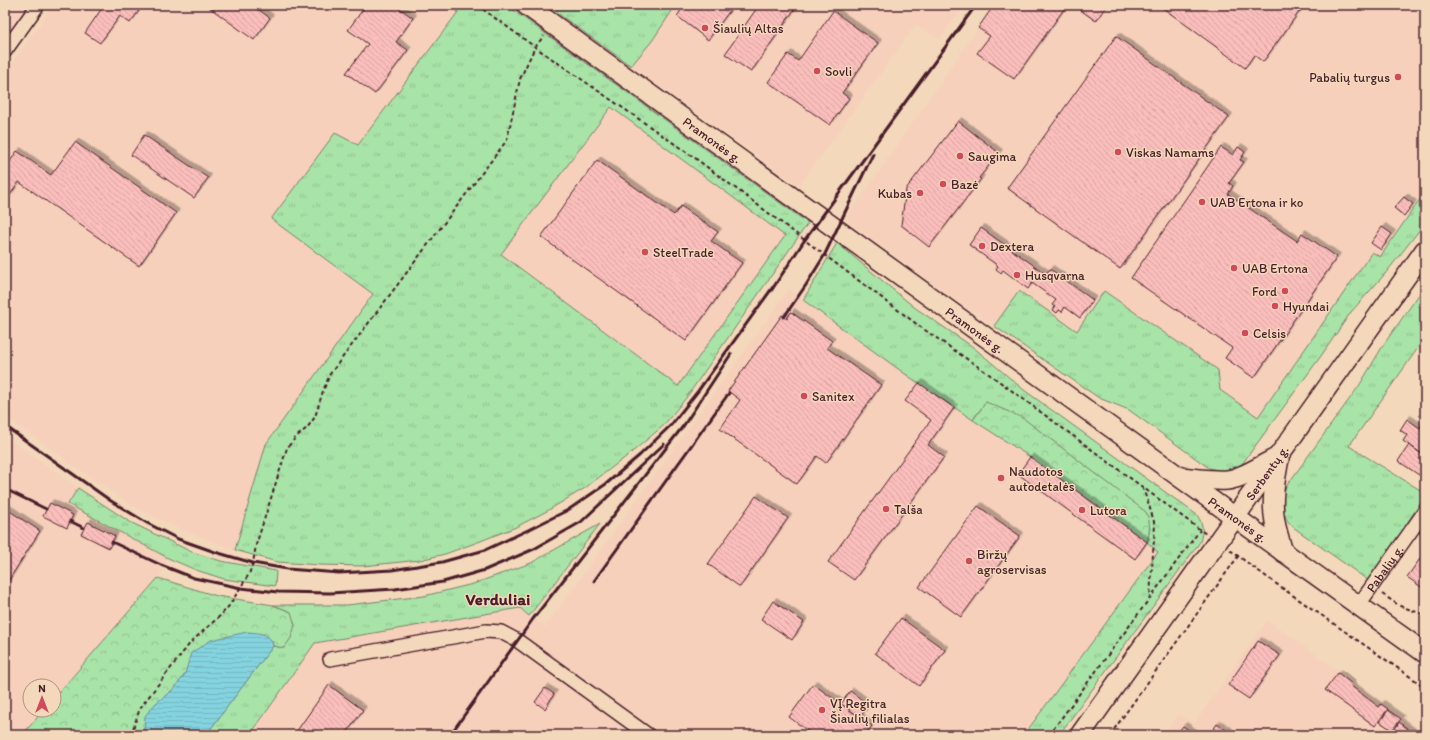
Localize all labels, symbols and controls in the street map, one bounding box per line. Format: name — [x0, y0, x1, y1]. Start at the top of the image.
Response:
place label: Šiaulių Altas — [713, 21, 784, 36]
marker: Šiaulių Altas — [700, 23, 710, 33]
place label: Sovli — [825, 64, 852, 79]
marker: Sovli — [812, 66, 822, 76]
place label: Pabalių turgus — [1309, 70, 1390, 85]
marker: Pabalių turgus — [1393, 72, 1403, 82]
street label: Pramonės g. — [680, 114, 744, 166]
place label: Viskas Namams — [1126, 145, 1214, 160]
marker: Viskas Namams — [1113, 147, 1123, 157]
place label: Saugima — [968, 149, 1017, 164]
marker: Saugima — [955, 151, 965, 161]
place label: Bazė — [951, 177, 978, 192]
marker: Bazė — [938, 179, 948, 189]
place label: Kubas — [878, 186, 912, 201]
marker: Kubas — [915, 188, 925, 198]
place label: UAB Ertona ir ko — [1210, 195, 1304, 210]
marker: UAB Ertona ir ko — [1197, 197, 1207, 207]
place label: Dextera — [990, 239, 1034, 254]
marker: Dextera — [977, 241, 987, 251]
place label: SteelTrade — [653, 245, 714, 260]
marker: SteelTrade — [640, 247, 650, 257]
place label: UAB Ertona — [1242, 261, 1309, 276]
marker: UAB Ertona — [1229, 263, 1239, 273]
place label: Husqvarna — [1025, 268, 1085, 283]
marker: Husqvarna — [1012, 270, 1022, 280]
place label: Ford — [1252, 284, 1277, 299]
marker: Ford — [1280, 286, 1290, 296]
place label: Hyundai — [1283, 299, 1329, 314]
marker: Hyundai — [1270, 301, 1280, 311]
street label: Pramonės g. — [942, 304, 1007, 356]
place label: Celsis — [1253, 326, 1286, 341]
marker: Celsis — [1240, 328, 1250, 338]
place label: Sanitex — [812, 389, 855, 404]
marker: Sanitex — [799, 391, 809, 401]
street label: Serbentų g. — [1242, 443, 1292, 503]
place label: Naudotos autodetalės — [1009, 464, 1075, 494]
marker: Naudotos autodetalės — [996, 473, 1006, 483]
street label: Pramonės g. — [1205, 493, 1270, 546]
place label: Talša — [894, 502, 923, 517]
place label: Lutora — [1090, 503, 1127, 518]
marker: Talša — [881, 504, 891, 514]
marker: Lutora — [1077, 505, 1087, 515]
street label: Pabalių g. — [1363, 542, 1407, 595]
place label: Biržų agroservisas — [977, 547, 1047, 577]
marker: Biržų agroservisas — [964, 556, 974, 566]
district label: Verduliai — [466, 589, 530, 609]
north arrow — [22, 678, 62, 718]
text: N — [38, 682, 46, 695]
place label: VĮ Regitra Šiaulių filialas — [830, 696, 910, 726]
marker: VĮ Regitra Šiaulių filialas — [817, 705, 827, 715]

